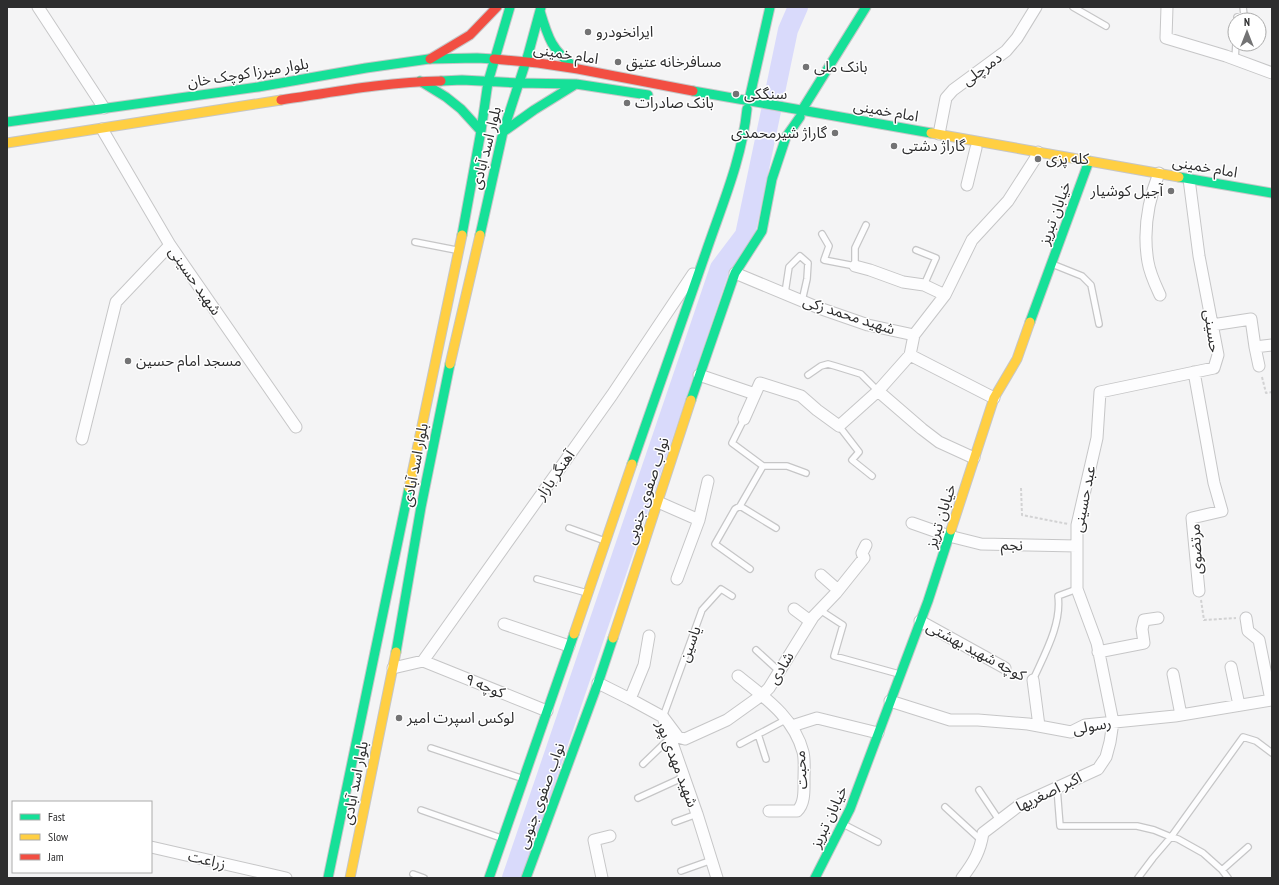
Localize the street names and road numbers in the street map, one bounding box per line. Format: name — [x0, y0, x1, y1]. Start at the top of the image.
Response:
street label: امام خمینی — [532, 39, 600, 70]
street label: دمرچلی — [958, 48, 1006, 90]
street label: بلوار میرزا کوچک خان — [186, 54, 310, 93]
street label: امام خمینی — [852, 95, 920, 128]
street label: بلوار اسد آبادی — [466, 104, 505, 191]
street label: امام خمینی — [1171, 151, 1239, 184]
street label: خیابان تبریز — [1034, 178, 1075, 248]
street label: شهید حسینی — [165, 243, 226, 319]
street label: شهید محمد زکی — [801, 291, 898, 338]
street label: حسینی — [1200, 308, 1225, 354]
street label: بلوار اسد آبادی — [397, 421, 432, 508]
street label: نواب صفوی جنوبی — [620, 435, 673, 547]
street label: آهنگر بازار — [530, 446, 579, 504]
street label: عبد حسینی — [1068, 464, 1099, 534]
street label: خیابان تبریز — [921, 481, 960, 551]
street label: مرتضوی — [1185, 523, 1206, 575]
street label: نجم — [1001, 535, 1023, 556]
street label: کوچه شهید بهشتی — [923, 616, 1030, 686]
street label: یاسین — [674, 623, 705, 665]
street label: شادی — [763, 648, 798, 688]
street label: کوچه ۹ — [462, 669, 509, 703]
street label: رسولی — [1071, 713, 1113, 738]
street label: شهید مهدی پور — [651, 717, 703, 810]
street label: بلوار اسد آبادی — [337, 739, 372, 826]
street label: نواب صفوی جنوبی — [513, 740, 569, 851]
street label: محبت — [790, 750, 811, 790]
street label: اکبر اصغریها — [1013, 767, 1085, 816]
street label: خیابان تبریز — [806, 783, 851, 852]
street label: زراعت — [186, 846, 228, 873]

